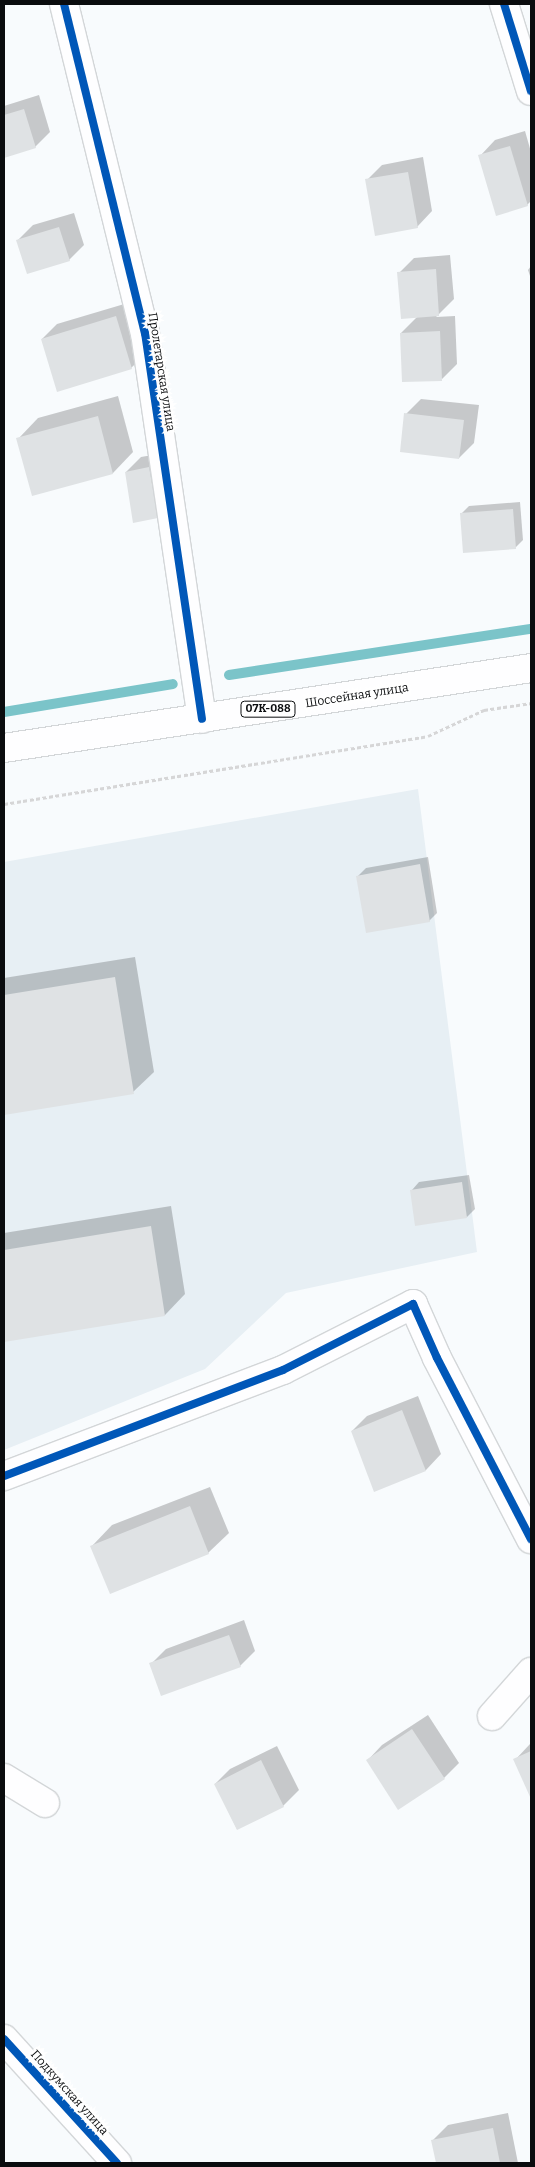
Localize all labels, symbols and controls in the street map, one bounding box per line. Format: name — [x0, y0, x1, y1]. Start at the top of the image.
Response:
street label: Пролетарская улица — [144, 312, 178, 432]
street label: Шоссейная улица — [304, 681, 410, 711]
road number: 07К-088 — [239, 701, 297, 718]
street label: Подкумская улица — [27, 2048, 111, 2138]

